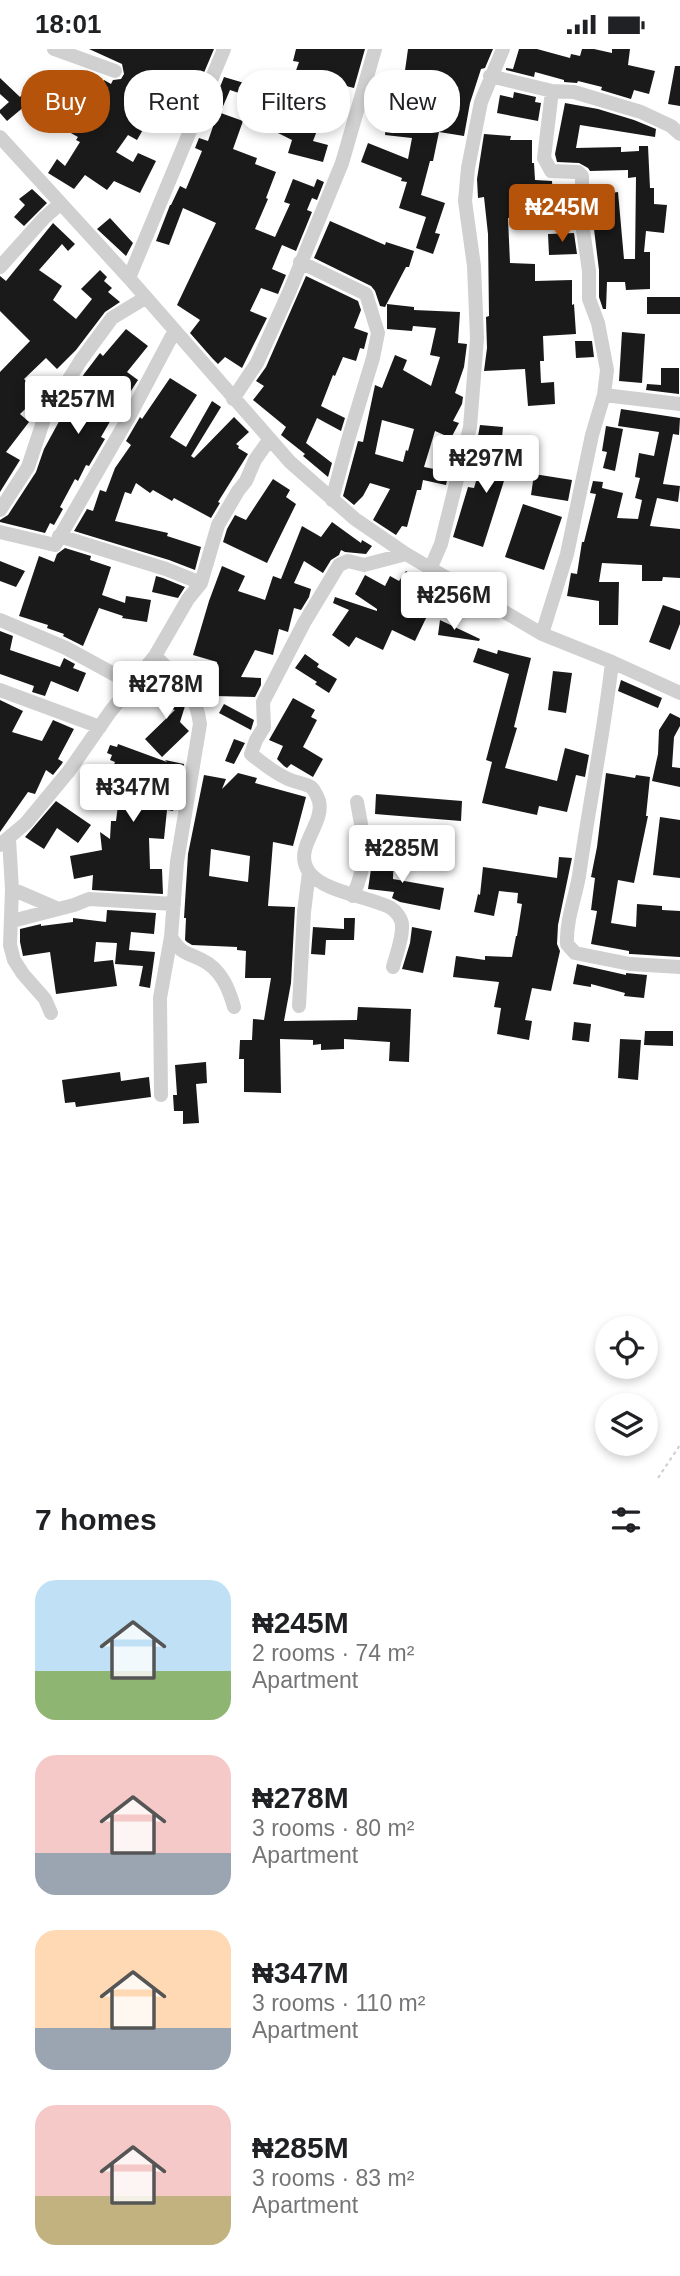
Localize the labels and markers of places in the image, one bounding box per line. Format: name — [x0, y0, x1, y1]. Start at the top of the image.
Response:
pin: ₦245M — [513, 185, 611, 244]
pin: ₦257M — [29, 377, 127, 436]
pin: ₦297M — [437, 435, 535, 495]
pin: ₦256M — [405, 573, 503, 632]
pin: ₦278M — [117, 661, 215, 721]
pin: ₦347M — [84, 765, 182, 824]
pin: ₦285M — [353, 825, 451, 885]

